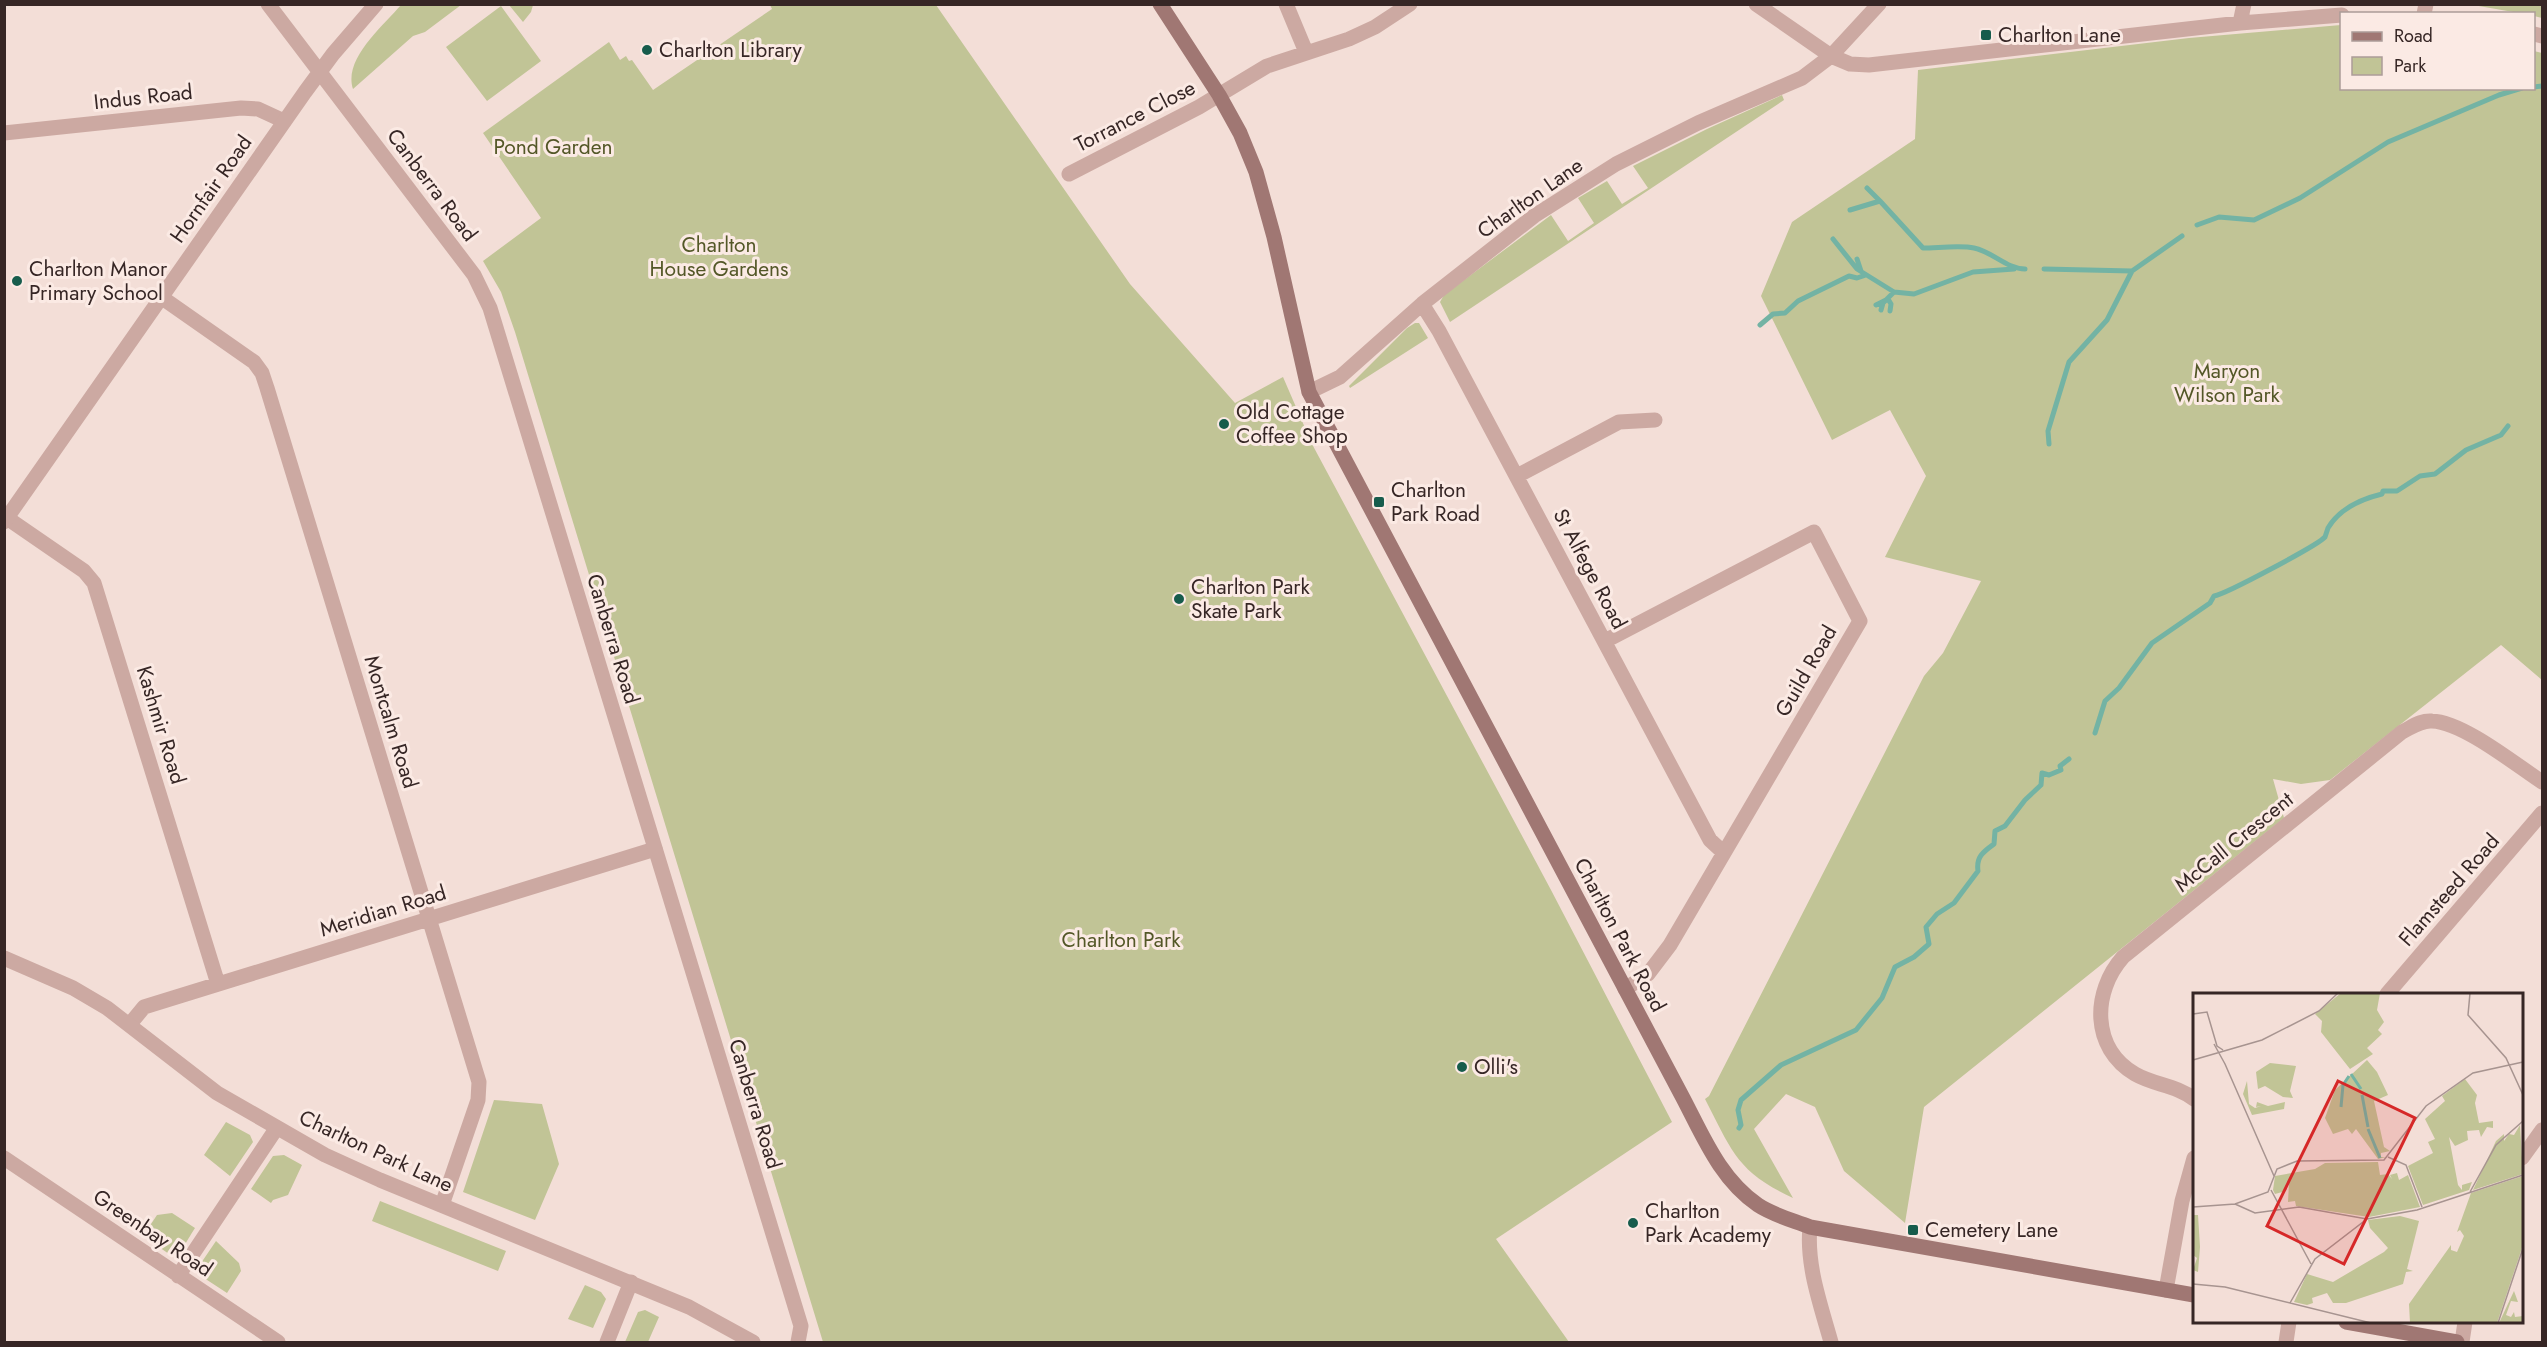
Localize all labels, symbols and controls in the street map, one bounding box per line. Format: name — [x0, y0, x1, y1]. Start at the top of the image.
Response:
legend — [2340, 12, 2535, 90]
place label: Charlton Lane — [1998, 20, 2121, 50]
text: Road — [2394, 23, 2433, 49]
marker: Charlton Lane — [1979, 28, 1993, 42]
place label: Charlton Library — [659, 35, 802, 65]
marker: Charlton Library — [640, 43, 654, 57]
text: Park — [2394, 53, 2426, 79]
street label: Torrance Close — [1069, 73, 1201, 159]
street label: Indus Road — [92, 77, 194, 117]
street label: Canberra Road — [380, 122, 484, 248]
street label: Hornfair Road — [163, 129, 259, 249]
park label: Pond Garden — [493, 132, 613, 162]
street label: Charlton Lane — [1471, 150, 1589, 245]
park label: Charlton House Gardens — [650, 230, 788, 284]
place label: Charlton Manor Primary School — [29, 254, 168, 308]
marker: Charlton Manor Primary School — [10, 274, 24, 288]
park label: Maryon Wilson Park — [2174, 356, 2281, 410]
place label: Old Cottage Coffee Shop — [1236, 397, 1348, 451]
marker: Old Cottage Coffee Shop — [1217, 417, 1231, 431]
place label: Charlton Park Road — [1391, 475, 1480, 529]
marker: Charlton Park Road — [1372, 495, 1386, 509]
street label: St Alfege Road — [1546, 503, 1634, 635]
street label: Canberra Road — [579, 570, 647, 708]
place label: Charlton Park Skate Park — [1191, 572, 1311, 626]
marker: Charlton Park Skate Park — [1172, 592, 1186, 606]
street label: Guild Road — [1768, 620, 1844, 722]
street label: Montcalm Road — [357, 652, 425, 792]
street label: Kashmir Road — [129, 662, 193, 788]
street label: McCall Crescent — [2168, 785, 2300, 899]
street label: Flamsteed Road — [2392, 827, 2506, 953]
street label: Charlton Park Road — [1567, 853, 1673, 1017]
street label: Meridian Road — [316, 878, 450, 944]
park label: Charlton Park — [1062, 925, 1181, 955]
inset map — [2193, 993, 2523, 1323]
street label: Canberra Road — [721, 1035, 789, 1173]
place label: Olli's — [1474, 1052, 1518, 1082]
marker: Olli's — [1455, 1060, 1469, 1074]
street label: Charlton Park Lane — [294, 1102, 458, 1200]
street label: Greenbay Road — [87, 1182, 219, 1284]
place label: Charlton Park Academy — [1645, 1196, 1772, 1250]
place label: Cemetery Lane — [1925, 1215, 2058, 1245]
marker: Charlton Park Academy — [1626, 1216, 1640, 1230]
marker: Cemetery Lane — [1906, 1223, 1920, 1237]

